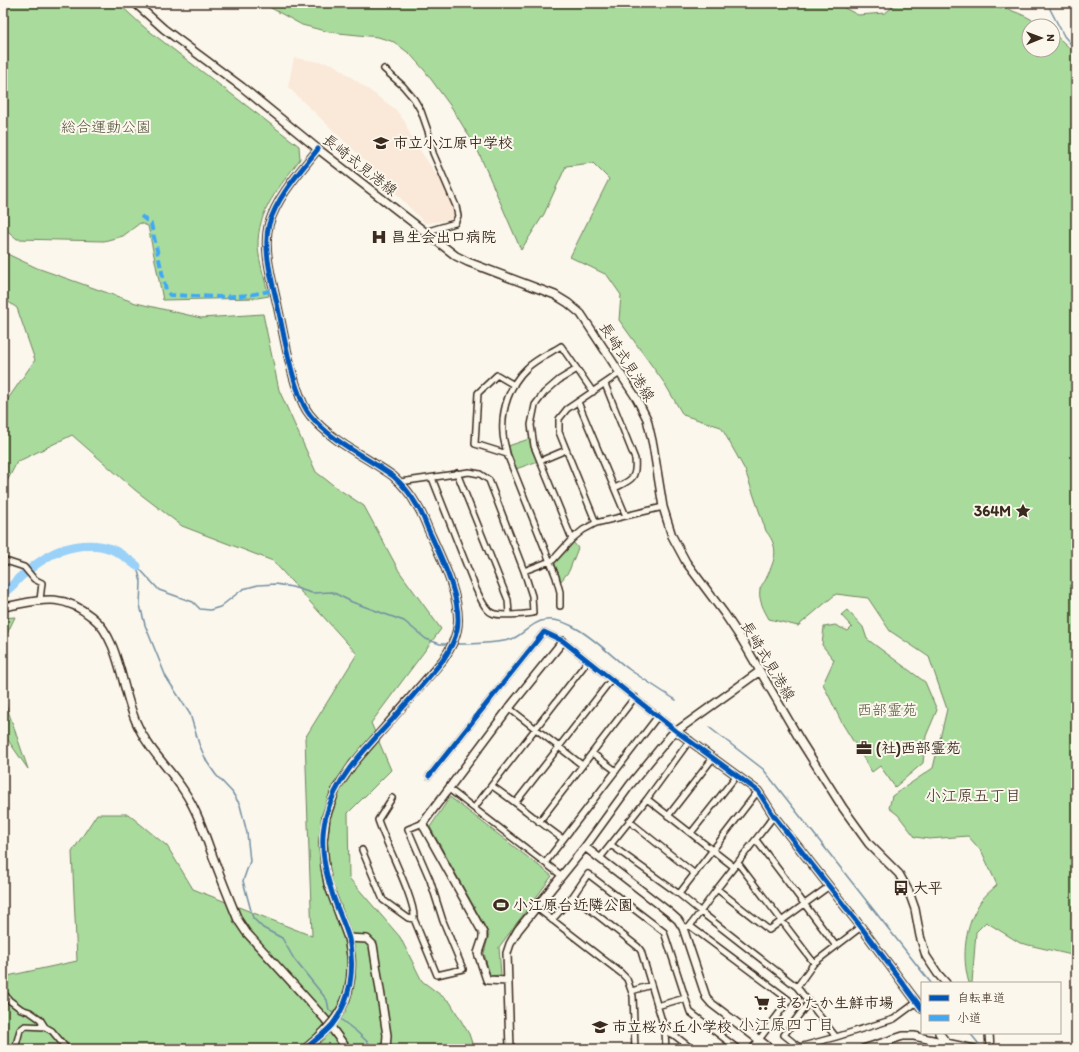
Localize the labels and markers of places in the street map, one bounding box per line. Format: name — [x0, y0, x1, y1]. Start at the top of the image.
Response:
school or university icon: 市立小江原中学校 — [372, 134, 390, 152]
place label: 市立小江原中学校 — [393, 134, 513, 152]
hospital icon: 昌生会出口病院 — [370, 228, 388, 246]
place label: 昌生会出口病院 — [391, 228, 496, 246]
place label: 364M — [974, 502, 1011, 520]
place icon: 364M — [1014, 502, 1032, 520]
office icon: (社)西部霊苑 — [855, 739, 873, 757]
place label: (社)西部霊苑 — [876, 739, 961, 758]
bus stop icon: 大平 — [892, 879, 910, 897]
place label: 大平 — [913, 879, 943, 897]
sports icon: 小江原台近隣公園 — [492, 896, 510, 914]
place label: 小江原台近隣公園 — [513, 896, 633, 914]
supermarket icon: まるたか生鮮市場 — [753, 994, 771, 1012]
place label: まるたか生鮮市場 — [774, 994, 894, 1012]
school or university icon: 市立桜が丘小学校 — [591, 1018, 609, 1036]
place label: 市立桜が丘小学校 — [612, 1018, 732, 1036]

